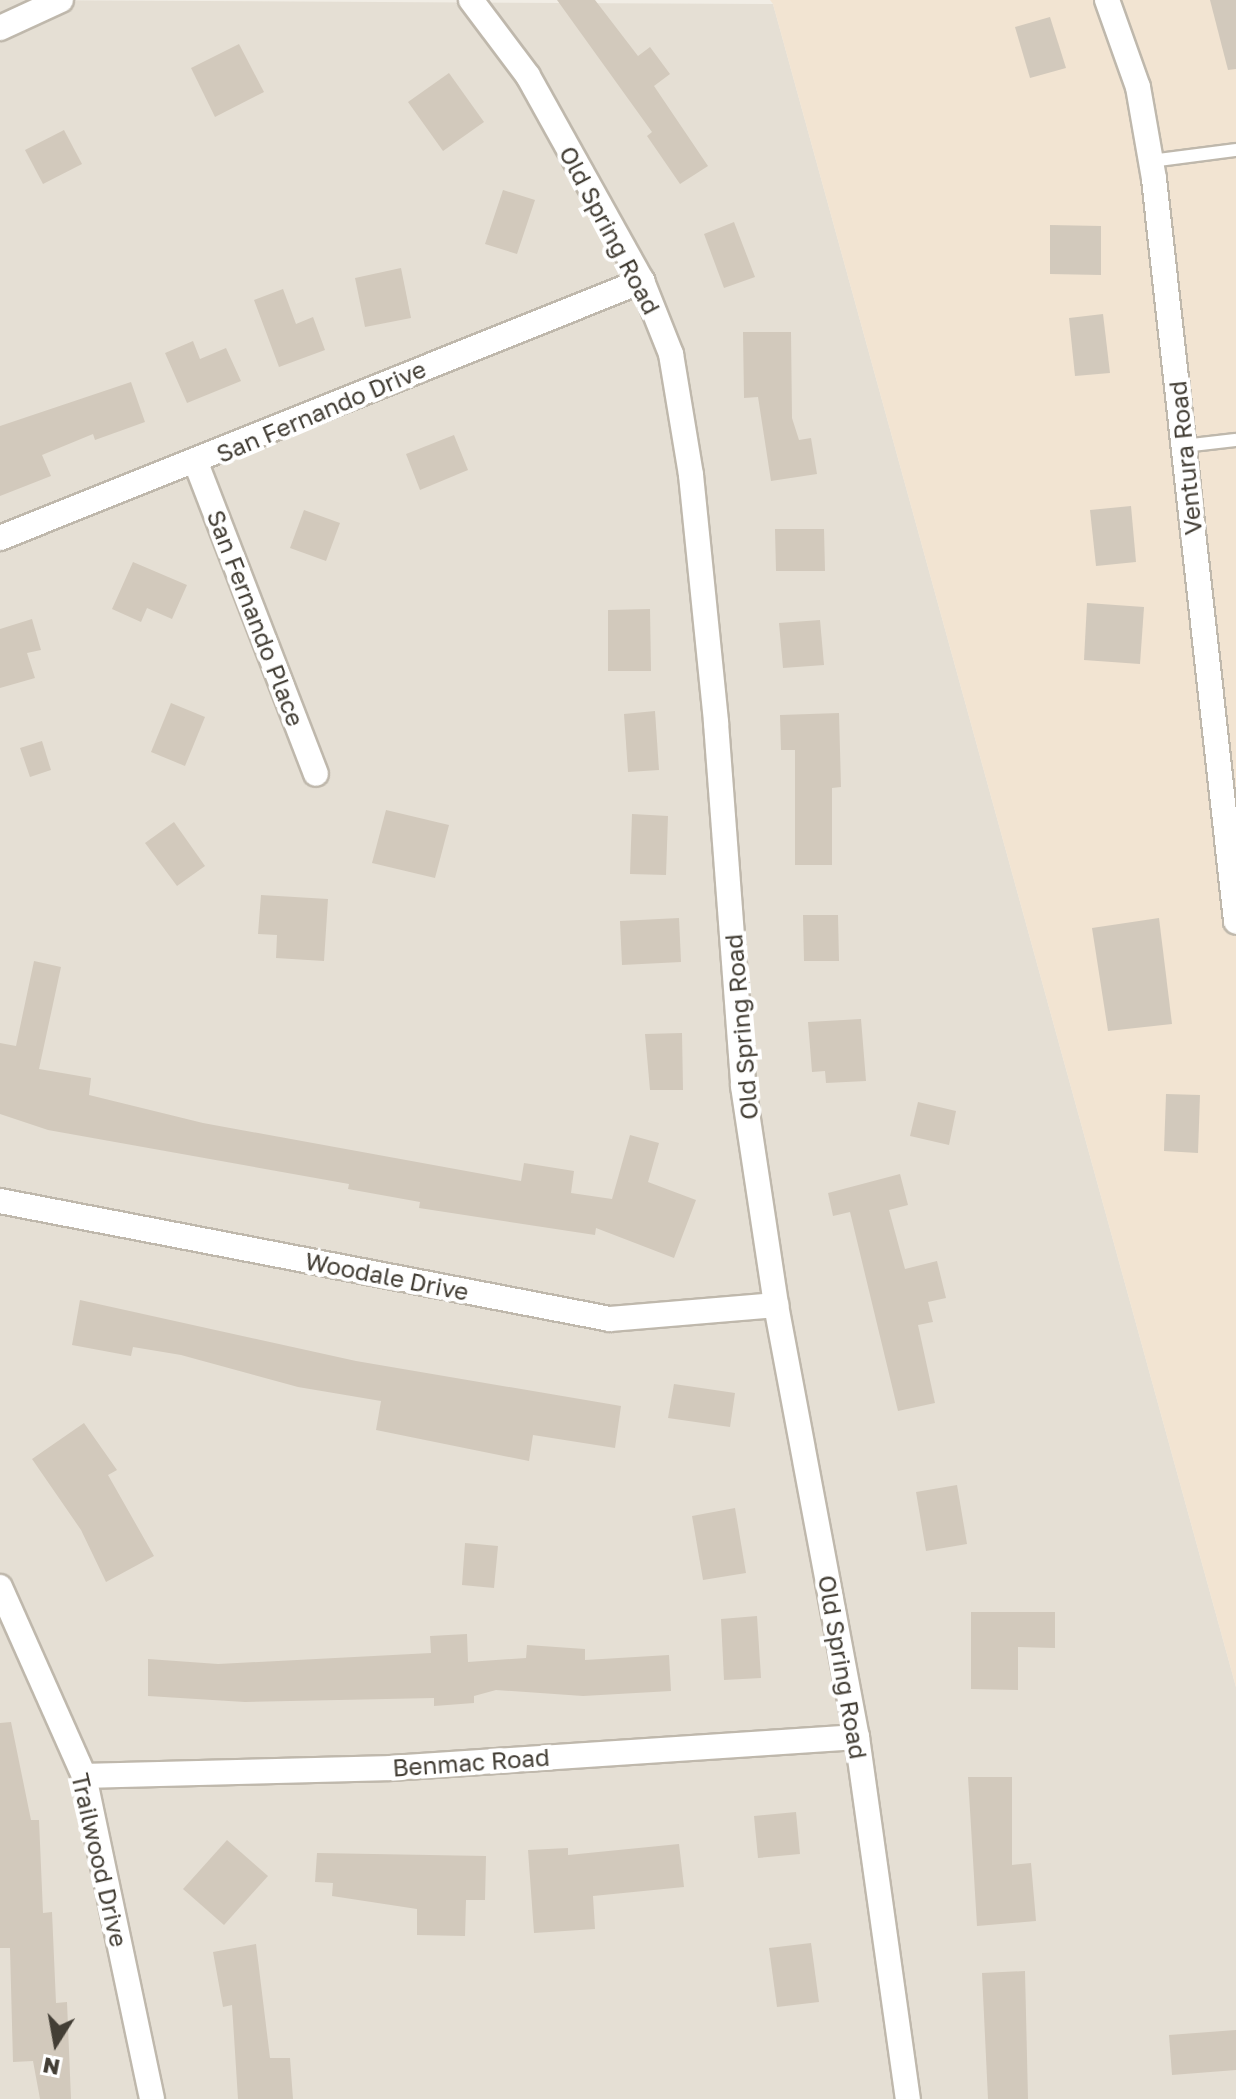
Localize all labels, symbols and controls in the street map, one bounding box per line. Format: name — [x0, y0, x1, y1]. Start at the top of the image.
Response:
street label: Old Spring Road — [554, 141, 666, 319]
street label: San Fernando Drive — [212, 354, 430, 468]
street label: Ventura Road — [1163, 380, 1207, 536]
street label: San Fernando Place — [201, 506, 311, 730]
street label: Old Spring Road — [719, 933, 763, 1121]
street label: Woodale Drive — [303, 1246, 471, 1306]
street label: Old Spring Road — [813, 1573, 873, 1761]
street label: Benmac Road — [391, 1742, 551, 1782]
street label: Trailwood Drive — [66, 1770, 134, 1950]
north arrow — [16, 2003, 96, 2083]
text: N — [41, 2052, 62, 2082]

